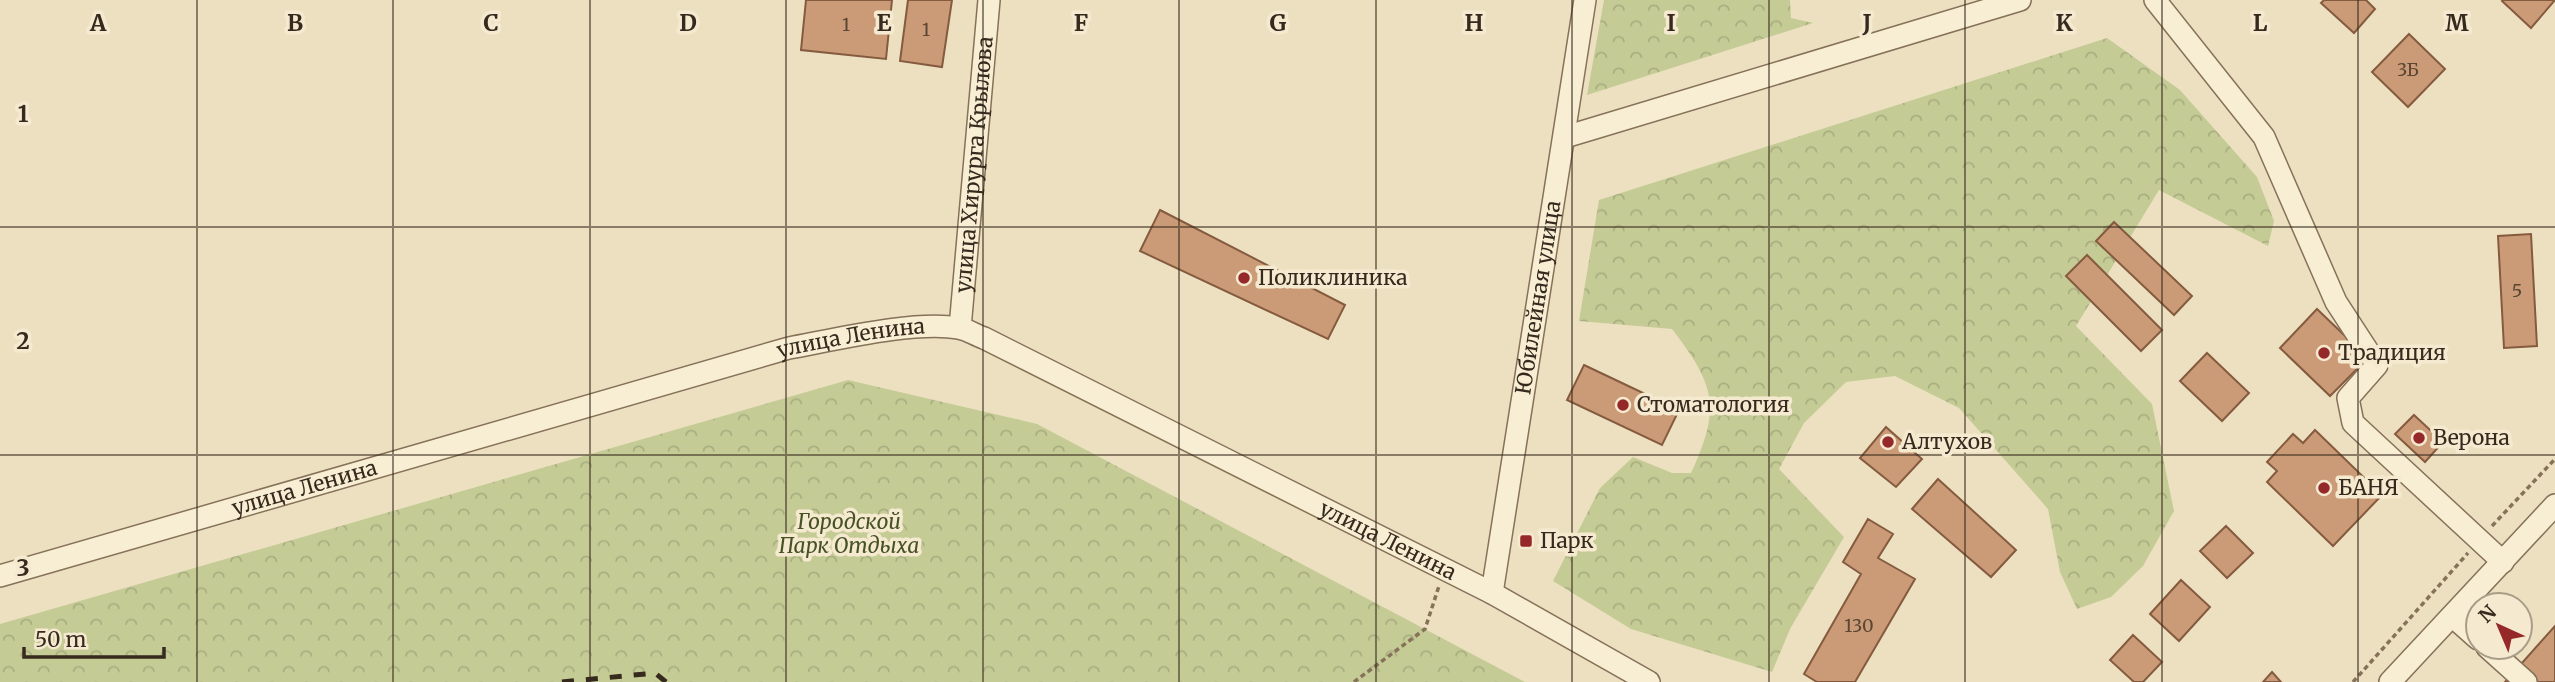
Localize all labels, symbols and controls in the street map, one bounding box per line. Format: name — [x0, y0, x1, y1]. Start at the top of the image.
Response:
text: A — [89, 8, 107, 37]
text: B — [287, 8, 303, 37]
text: C — [483, 8, 499, 37]
text: D — [679, 8, 697, 37]
text: E — [876, 8, 892, 37]
text: F — [1074, 8, 1088, 37]
text: G — [1270, 8, 1287, 37]
text: H — [1465, 8, 1484, 37]
text: I — [1666, 8, 1676, 37]
text: J — [1861, 8, 1872, 37]
text: K — [2055, 8, 2073, 37]
text: L — [2253, 8, 2268, 37]
text: M — [2445, 8, 2469, 37]
house number: 1 — [842, 13, 850, 36]
house number: 1 — [922, 18, 930, 41]
street label: улица Хирурга Крылова — [949, 35, 999, 294]
house number: 3Б — [2397, 58, 2419, 81]
text: 1 — [18, 99, 29, 128]
street label: Юбилейная улица — [1509, 199, 1566, 396]
place label: Поликлиника — [1258, 264, 1408, 291]
marker: Поликлиника — [1236, 270, 1252, 286]
house number: 5 — [2512, 279, 2522, 302]
street label: улица Ленина — [773, 312, 926, 364]
text: 2 — [16, 326, 30, 355]
place label: Традиция — [2338, 339, 2446, 366]
marker: Традиция — [2316, 345, 2332, 361]
place label: Стоматология — [1637, 391, 1789, 418]
marker: Стоматология — [1615, 397, 1631, 413]
place label: Верона — [2433, 424, 2510, 451]
place label: Алтухов — [1901, 428, 1992, 455]
marker: Верона — [2411, 430, 2427, 446]
marker: Алтухов — [1880, 434, 1896, 450]
street label: улица Ленина — [229, 454, 380, 521]
place label: БАНЯ — [2338, 474, 2399, 501]
marker: БАНЯ — [2316, 480, 2332, 496]
street label: улица Ленина — [1315, 495, 1461, 586]
park label: Городской Парк Отдыха — [779, 508, 919, 559]
place label: Парк — [1540, 527, 1594, 554]
marker: Парк — [1518, 533, 1534, 549]
text: 3 — [16, 553, 30, 582]
north arrow — [2464, 591, 2534, 661]
text: N — [2473, 600, 2501, 628]
house number: 130 — [1844, 614, 1874, 637]
scale bar — [24, 616, 164, 660]
text: 50 m — [35, 626, 86, 653]

